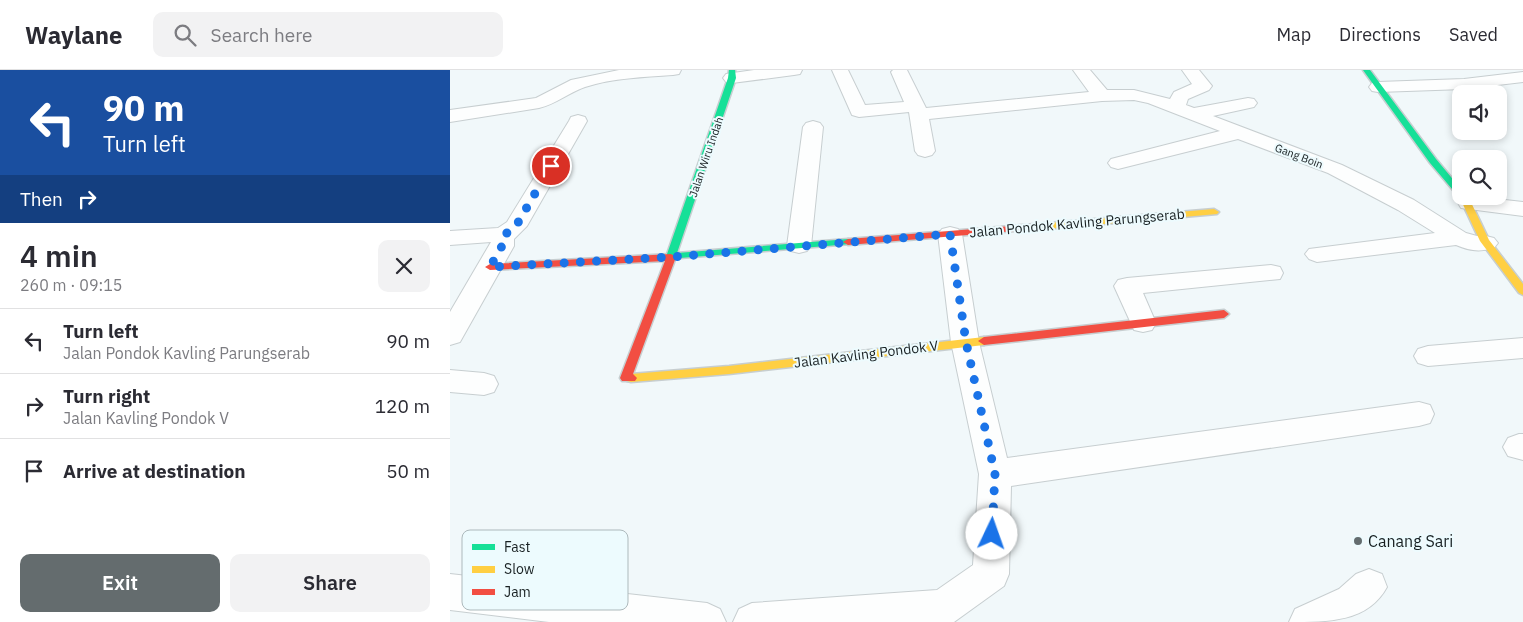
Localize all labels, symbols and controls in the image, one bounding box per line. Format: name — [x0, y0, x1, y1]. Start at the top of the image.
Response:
search box — [153, 12, 503, 57]
text: Waylane — [25, 19, 123, 51]
icon: search — [171, 21, 199, 49]
text: Search here — [211, 23, 312, 47]
text: Map — [1276, 23, 1311, 46]
text: Directions — [1339, 23, 1421, 46]
text: Saved — [1449, 23, 1498, 46]
text: 90 m — [103, 85, 185, 131]
map controls — [1452, 85, 1507, 205]
button: sound — [1452, 85, 1507, 140]
icon: left — [20, 90, 85, 155]
street label: Jalan Wiru Indah — [686, 115, 726, 199]
text: Turn left — [103, 129, 186, 158]
street label: Gang Boin — [1273, 140, 1325, 172]
pin — [530, 145, 572, 187]
button: search — [1452, 150, 1507, 205]
icon: arrive — [537, 152, 565, 180]
icon: right — [73, 185, 101, 213]
text: Then — [20, 187, 63, 211]
street label: Jalan Pondok Kavling Parungserab — [969, 205, 1185, 241]
text: 4 min — [20, 236, 98, 275]
button: close — [378, 240, 430, 292]
text: 260 m · 09:15 — [20, 275, 122, 295]
text: Turn left — [63, 319, 139, 343]
icon: left — [20, 327, 48, 355]
text: 90 m — [386, 329, 430, 353]
street label: Jalan Kavling Pondok V — [793, 336, 940, 372]
text: Jalan Pondok Kavling Parungserab — [63, 343, 310, 363]
text: Turn right — [63, 384, 150, 408]
icon: right — [20, 392, 48, 420]
text: 120 m — [375, 394, 430, 418]
text: Jalan Kavling Pondok V — [63, 408, 229, 428]
icon: arrive — [20, 457, 48, 485]
text: Arrive at destination — [63, 459, 246, 483]
text: 50 m — [386, 459, 430, 483]
position arrow — [965, 507, 1017, 559]
legend — [462, 530, 628, 610]
place label: Canang Sari — [1368, 531, 1453, 551]
marker: Canang Sari — [1352, 535, 1364, 547]
text: Fast — [504, 538, 530, 556]
button: Exit — [20, 554, 220, 612]
button: Share — [230, 554, 430, 612]
text: Slow — [504, 560, 535, 578]
text: Jam — [504, 583, 531, 601]

